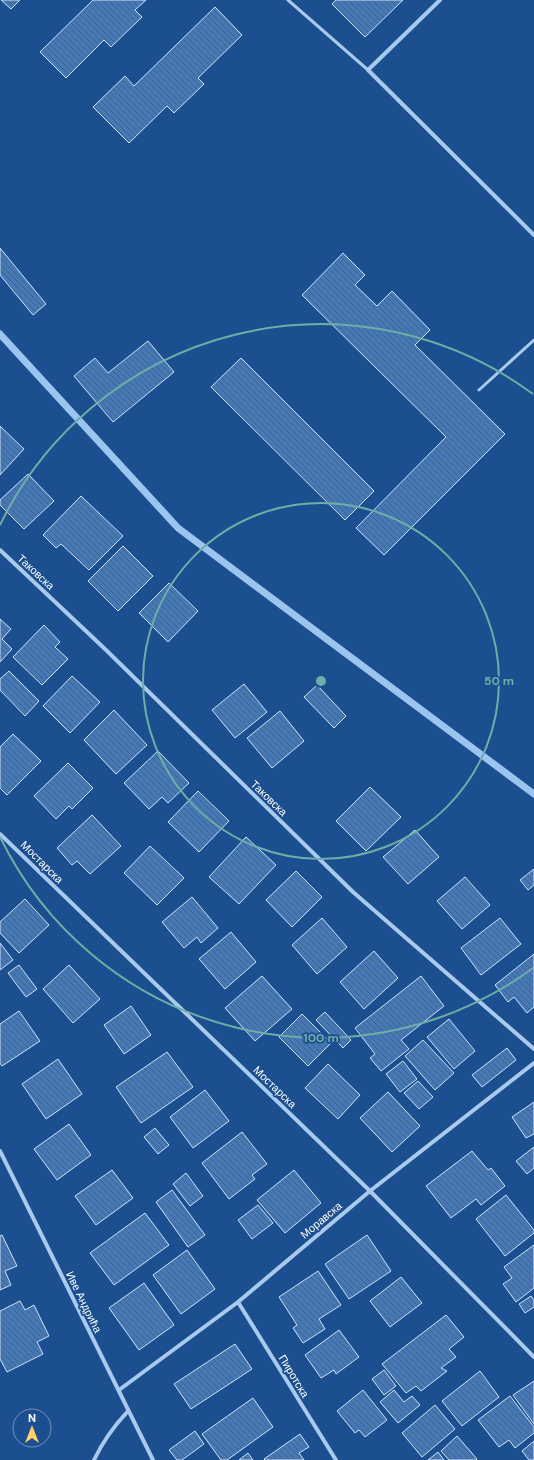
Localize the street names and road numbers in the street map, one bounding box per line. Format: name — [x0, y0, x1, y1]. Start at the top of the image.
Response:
street label: Таковска — [14, 551, 58, 593]
street label: Таковска — [248, 777, 291, 820]
street label: Мостарска — [18, 838, 67, 887]
street label: Мостарска — [250, 1063, 300, 1112]
street label: Моравска — [297, 1198, 345, 1241]
street label: Иве Андрића — [63, 1269, 105, 1336]
street label: Пиротска — [276, 1352, 313, 1401]

